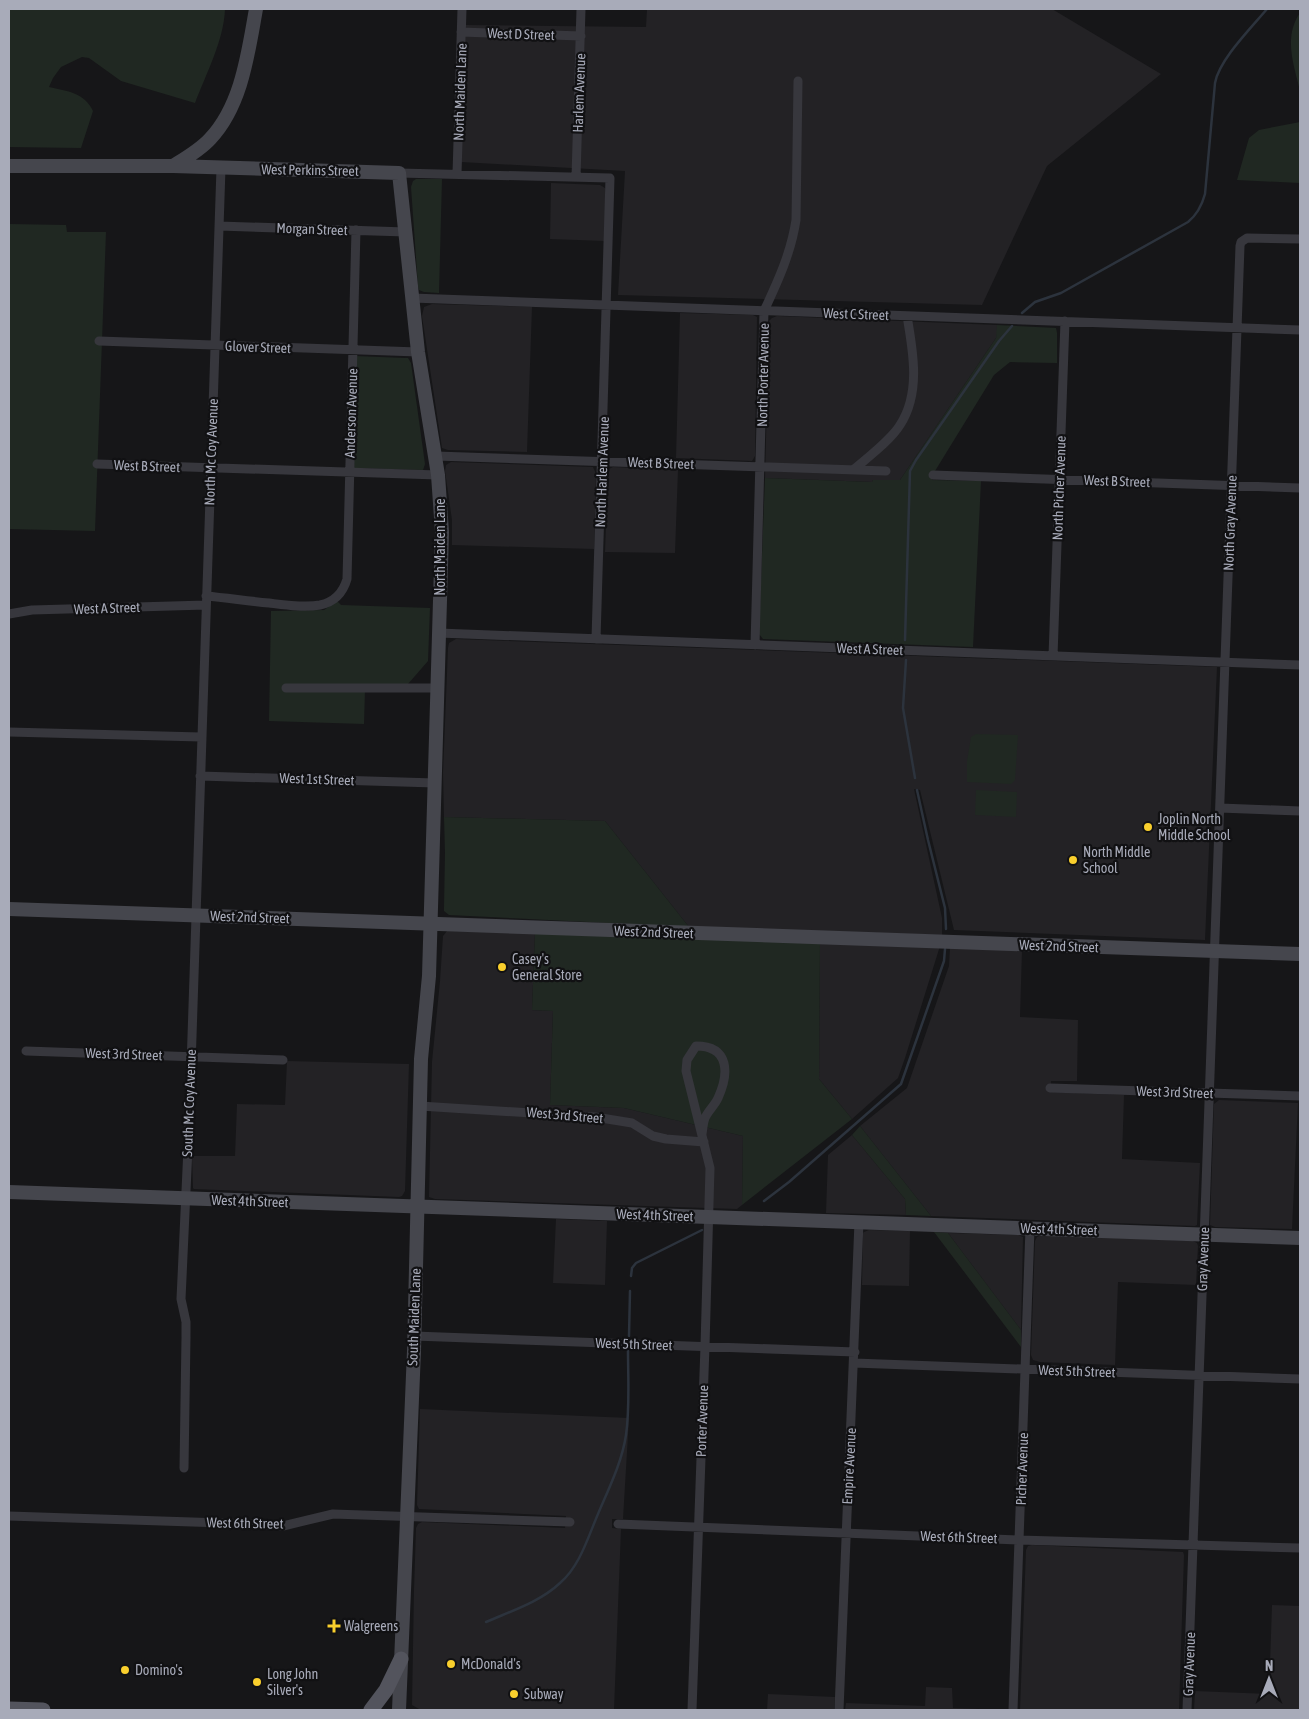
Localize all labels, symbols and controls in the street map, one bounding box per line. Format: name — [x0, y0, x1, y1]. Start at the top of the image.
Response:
street label: West D Street — [487, 25, 555, 43]
street label: North Maiden Lane — [450, 43, 470, 141]
street label: Harlem Avenue — [570, 53, 588, 133]
street label: West Perkins Street — [261, 161, 359, 179]
street label: Morgan Street — [276, 220, 348, 238]
street label: West C Street — [823, 305, 889, 323]
street label: North Porter Avenue — [754, 323, 772, 427]
street label: Glover Street — [225, 338, 291, 356]
street label: Anderson Avenue — [341, 368, 361, 458]
street label: North Mc Coy Avenue — [201, 398, 221, 506]
street label: North Harlem Avenue — [592, 416, 612, 528]
street label: North Picher Avenue — [1049, 436, 1069, 540]
street label: West B Street — [628, 454, 694, 472]
street label: West B Street — [114, 457, 180, 475]
street label: West B Street — [1084, 472, 1150, 490]
street label: North Gray Avenue — [1220, 475, 1240, 571]
street label: North Maiden Lane — [432, 498, 448, 596]
street label: West A Street — [73, 599, 141, 617]
street label: West A Street — [836, 640, 904, 658]
street label: West 1st Street — [279, 770, 355, 788]
place label: Joplin North Middle School — [1158, 811, 1231, 843]
marker: Joplin North Middle School — [1142, 821, 1154, 833]
place label: North Middle School — [1083, 844, 1150, 876]
marker: North Middle School — [1067, 854, 1079, 866]
street label: West 2nd Street — [210, 908, 290, 926]
street label: West 2nd Street — [614, 923, 694, 941]
street label: West 2nd Street — [1019, 937, 1099, 955]
place label: Casey's General Store — [512, 951, 582, 983]
marker: Casey's General Store — [496, 961, 508, 973]
street label: West 3rd Street — [85, 1045, 163, 1063]
street label: South Mc Coy Avenue — [179, 1049, 199, 1157]
street label: West 3rd Street — [1136, 1083, 1214, 1101]
street label: West 3rd Street — [526, 1104, 604, 1126]
street label: West 4th Street — [211, 1192, 289, 1210]
street label: West 4th Street — [616, 1206, 694, 1224]
street label: West 4th Street — [1020, 1220, 1098, 1238]
street label: Gray Avenue — [1194, 1227, 1212, 1291]
street label: South Maiden Lane — [404, 1268, 424, 1366]
street label: West 5th Street — [595, 1335, 673, 1353]
street label: West 5th Street — [1038, 1362, 1116, 1380]
street label: Porter Avenue — [693, 1385, 711, 1457]
street label: Empire Avenue — [839, 1427, 859, 1505]
street label: Picher Avenue — [1013, 1432, 1031, 1506]
street label: West 6th Street — [206, 1514, 284, 1532]
street label: West 6th Street — [920, 1528, 998, 1546]
place label: Walgreens — [344, 1618, 398, 1634]
marker: Walgreens — [328, 1620, 340, 1632]
street label: Gray Avenue — [1180, 1632, 1198, 1696]
north arrow — [1244, 1654, 1294, 1704]
place label: McDonald's — [461, 1656, 521, 1672]
marker: McDonald's — [445, 1658, 457, 1670]
text: N — [1265, 1658, 1273, 1674]
place label: Domino's — [135, 1662, 183, 1678]
marker: Domino's — [119, 1664, 131, 1676]
place label: Long John Silver's — [267, 1666, 318, 1698]
marker: Long John Silver's — [251, 1676, 263, 1688]
place label: Subway — [524, 1686, 564, 1702]
marker: Subway — [508, 1688, 520, 1700]

